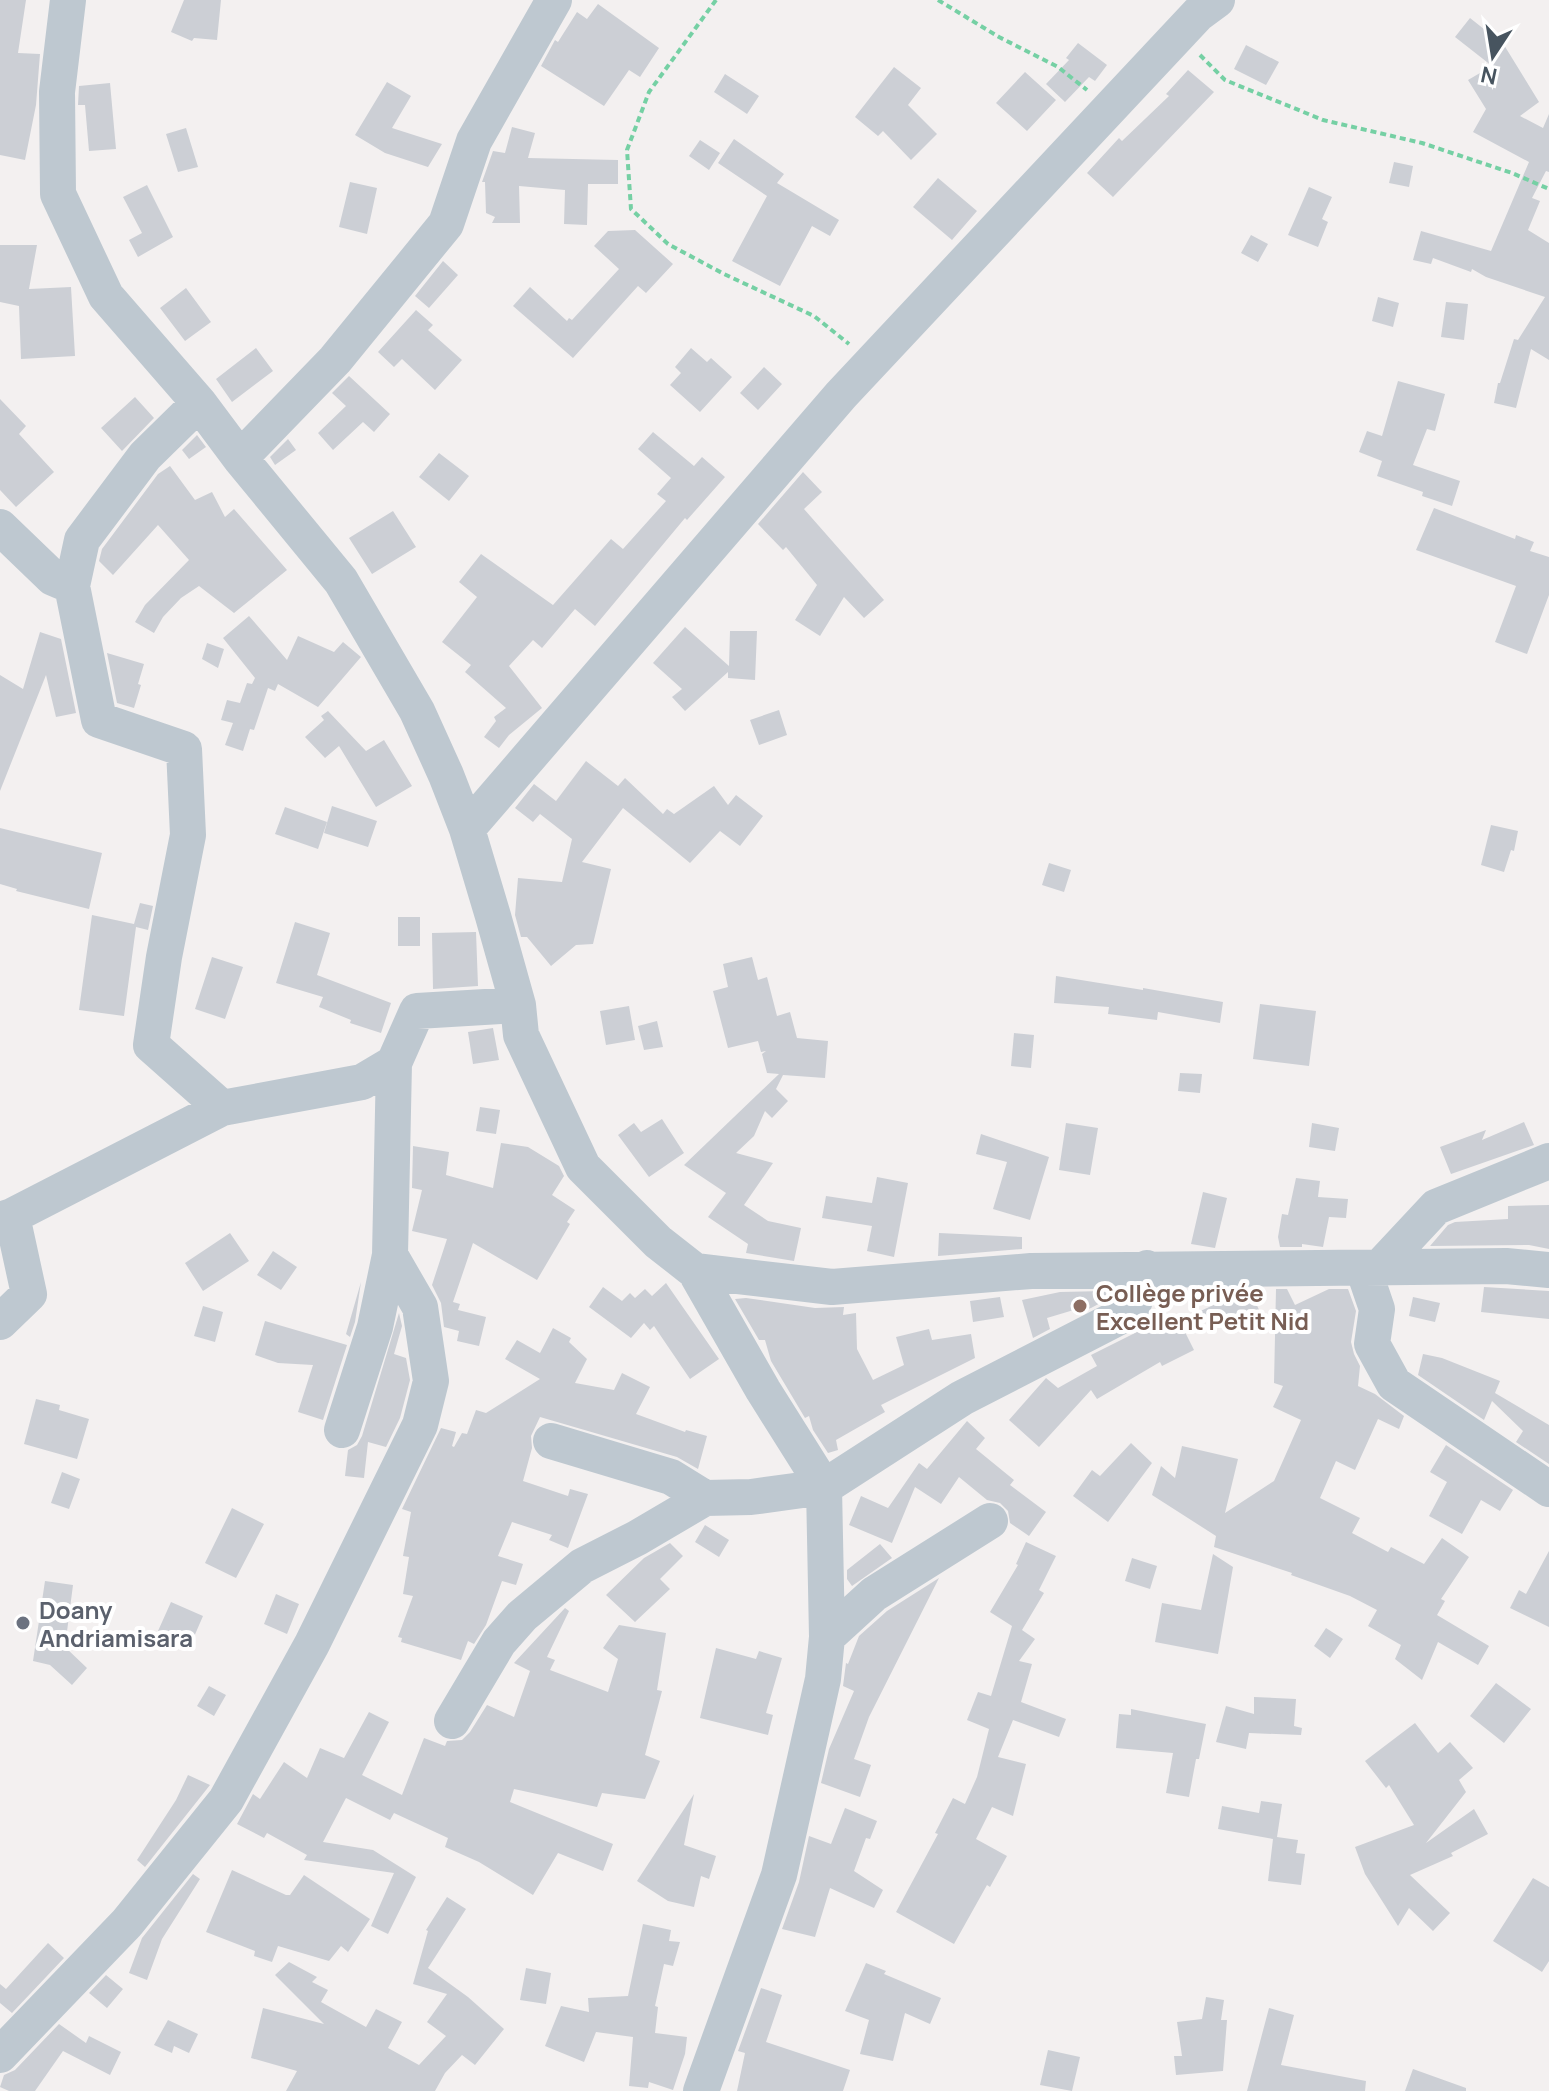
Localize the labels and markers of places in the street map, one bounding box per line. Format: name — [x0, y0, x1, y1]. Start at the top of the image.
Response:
place label: Collège privée Excellent Petit Nid — [1096, 1276, 1309, 1337]
marker: Collège privée Excellent Petit Nid — [1071, 1297, 1089, 1315]
place label: Doany Andriamisara — [39, 1593, 193, 1654]
marker: Doany Andriamisara — [14, 1614, 32, 1632]

